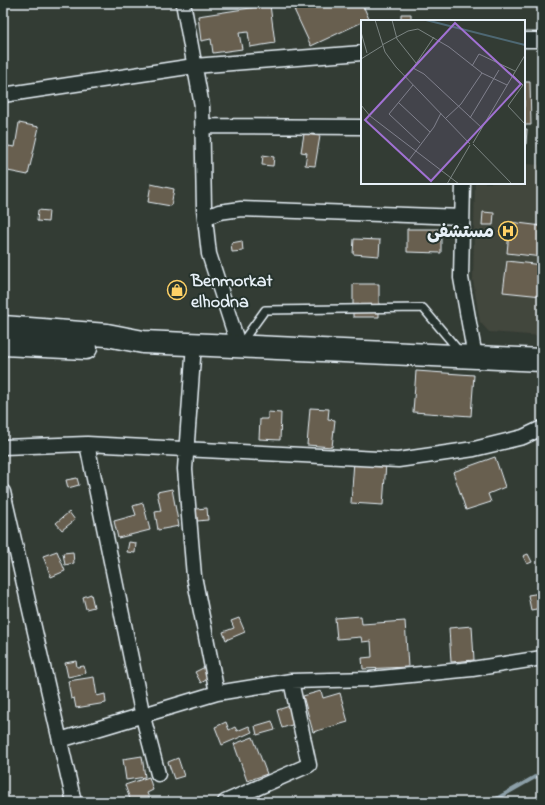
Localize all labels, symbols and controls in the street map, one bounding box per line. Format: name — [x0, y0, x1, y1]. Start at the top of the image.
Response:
inset map — [361, 20, 525, 184]
place label: مستشفى — [427, 220, 494, 246]
hospital icon: مستشفى — [497, 220, 519, 242]
place label: Benmorkat elhodna — [190, 269, 274, 316]
shop icon: Benmorkat elhodna — [166, 279, 188, 301]

